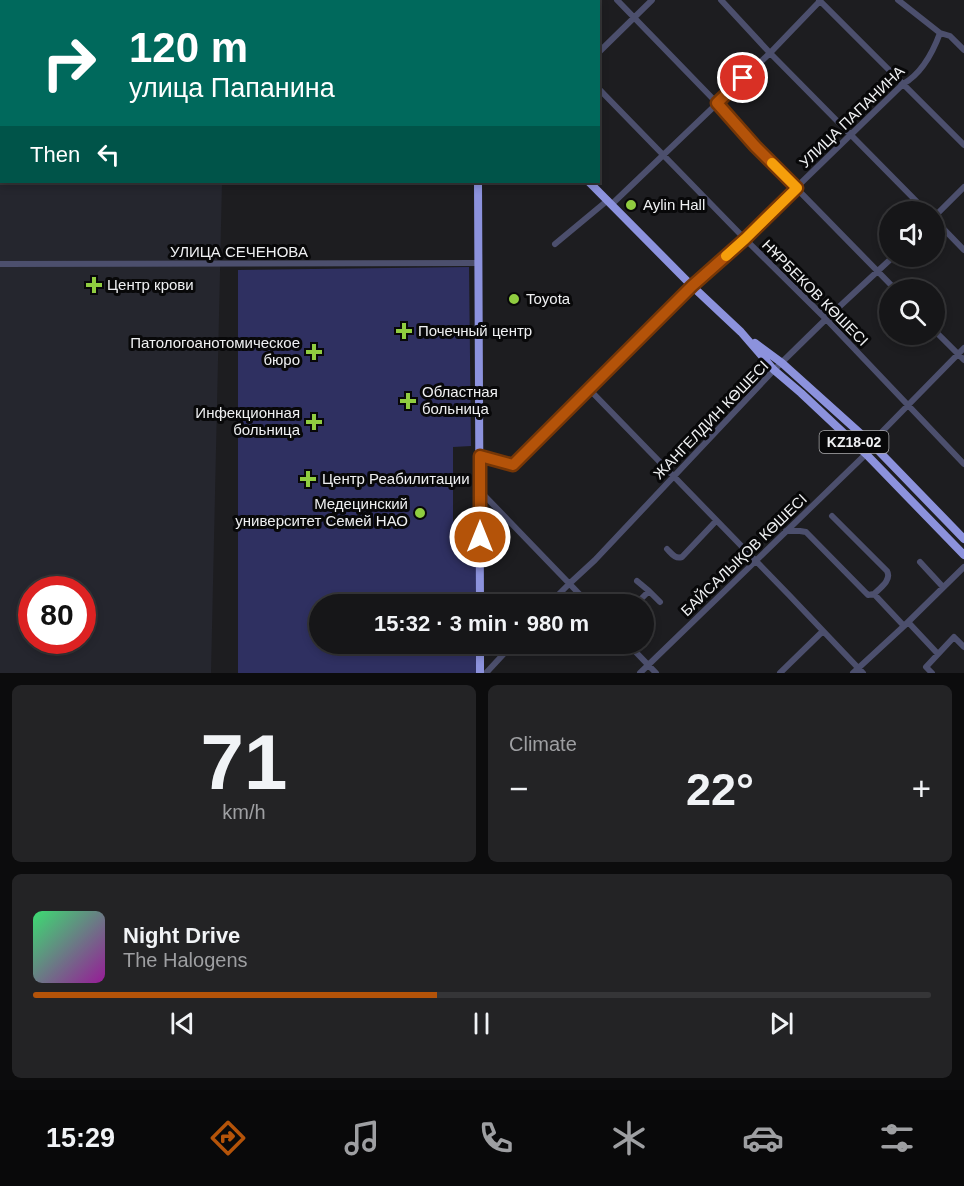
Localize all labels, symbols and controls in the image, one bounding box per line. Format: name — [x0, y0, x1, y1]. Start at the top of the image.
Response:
icon: right — [30, 24, 108, 102]
text: 120 m — [129, 24, 248, 71]
pin — [717, 52, 768, 103]
icon: arrive — [726, 61, 759, 94]
street label: УЛИЦА ПАПАНИНА — [796, 62, 907, 171]
text: улица Папанина — [129, 73, 335, 103]
icon: left — [92, 138, 125, 171]
text: Then — [30, 142, 80, 167]
place label: Aylin Hall — [643, 196, 705, 213]
marker: Aylin Hall — [624, 198, 638, 212]
map controls — [879, 201, 945, 345]
button: sound — [879, 201, 945, 267]
street label: НҰРБЕКОВ КӨШЕСІ — [759, 236, 872, 349]
street label: УЛИЦА СЕЧЕНОВА — [170, 243, 308, 260]
marker: Центр крови — [85, 276, 103, 294]
place label: Центр крови — [107, 276, 194, 293]
button: search — [879, 279, 945, 345]
place label: Toyota — [526, 290, 571, 307]
marker: Toyota — [507, 292, 521, 306]
marker: Почечный центр — [395, 322, 413, 340]
place label: Почечный центр — [418, 322, 532, 339]
place label: Патологоанотомическое бюро — [130, 334, 300, 368]
marker: Патологоанотомическое бюро — [305, 343, 323, 361]
street label: ЖАНГЕЛДИН КӨШЕСІ — [650, 357, 772, 482]
place label: Областная больница — [422, 383, 498, 417]
marker: Областная больница — [399, 392, 417, 410]
place label: Инфекционная больница — [195, 404, 301, 438]
marker: Инфекционная больница — [305, 413, 323, 431]
road number: KZ18-02 — [820, 431, 888, 453]
marker: Центр Реабилитации — [299, 470, 317, 488]
place label: Центр Реабилитации — [322, 470, 470, 487]
street label: БАЙСАЛЫҚОВ КӨШЕСІ — [677, 490, 810, 619]
place label: Медецинский университет Семей НАО — [235, 495, 408, 529]
position arrow — [448, 505, 512, 569]
marker: Медецинский университет Семей НАО — [413, 506, 427, 520]
speed limit sign: 80 — [18, 576, 96, 654]
text: 15:32 · 3 min · 980 m — [374, 611, 589, 636]
text: 71 — [201, 718, 287, 806]
text: Climate — [509, 733, 577, 755]
text: 22° — [686, 764, 754, 815]
text: − — [509, 770, 528, 807]
text: + — [912, 770, 931, 807]
text: km/h — [222, 801, 266, 823]
text: Night Drive — [123, 923, 240, 948]
text: The Halogens — [123, 949, 248, 971]
icon: previous — [166, 1007, 199, 1040]
icon: pause — [465, 1007, 498, 1040]
icon: next — [765, 1007, 798, 1040]
icon: directions — [207, 1117, 249, 1159]
icon: music — [341, 1117, 383, 1159]
icon: phone — [475, 1117, 517, 1159]
icon: climate — [608, 1117, 650, 1159]
icon: car — [742, 1117, 784, 1159]
icon: filters — [876, 1117, 918, 1159]
text: 15:29 — [46, 1123, 115, 1153]

